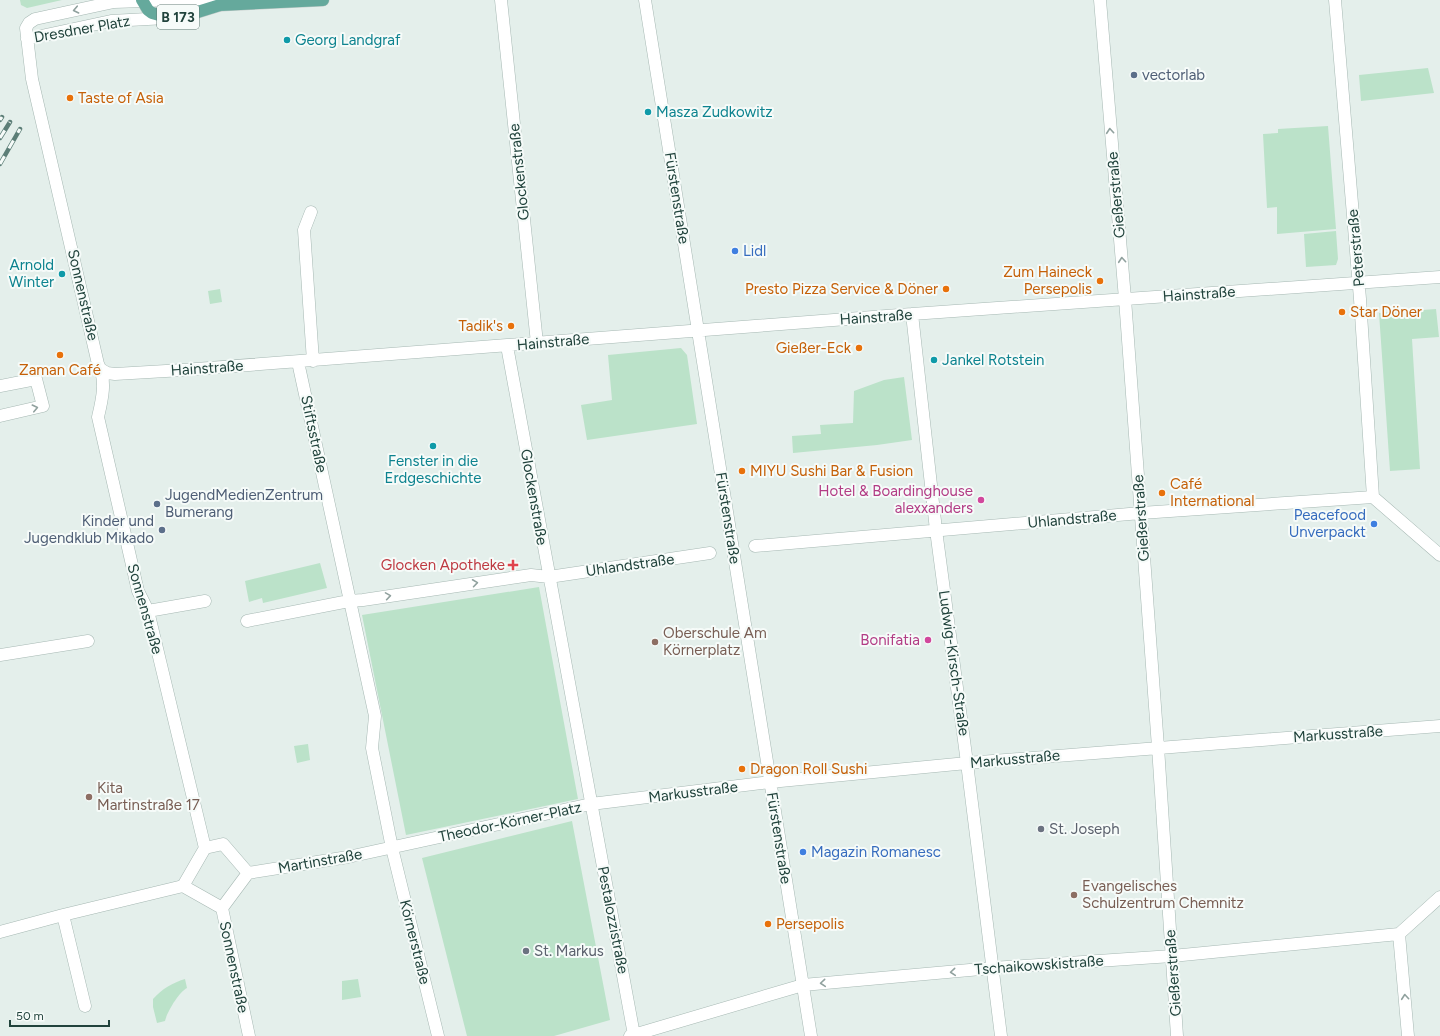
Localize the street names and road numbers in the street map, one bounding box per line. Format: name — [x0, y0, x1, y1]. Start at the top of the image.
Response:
road number: B 173 — [157, 5, 199, 29]
street label: Dresdner Platz — [32, 12, 132, 46]
street label: Glockenstraße — [505, 123, 533, 221]
street label: Fürstenstraße — [661, 151, 693, 245]
street label: Gießerstraße — [1103, 151, 1129, 239]
street label: Peterstraße — [1344, 209, 1368, 287]
street label: Sonnenstraße — [64, 248, 102, 342]
street label: Hainstraße — [1162, 282, 1236, 306]
street label: Hainstraße — [839, 305, 913, 329]
street label: Hainstraße — [516, 330, 590, 354]
street label: Hainstraße — [170, 356, 244, 380]
street label: Stiftsstraße — [297, 394, 331, 474]
street label: Glockenstraße — [517, 448, 551, 546]
street label: Fürstenstraße — [712, 471, 744, 565]
street label: Gießerstraße — [1129, 474, 1153, 562]
street label: Uhlandstraße — [1027, 506, 1117, 532]
street label: Uhlandstraße — [585, 550, 675, 580]
street label: Sonnenstraße — [123, 562, 167, 656]
street label: Ludwig-Kirsch-Straße — [935, 589, 973, 737]
street label: Markusstraße — [1292, 722, 1384, 746]
street label: Markusstraße — [969, 746, 1061, 772]
street label: Markusstraße — [647, 778, 739, 806]
street label: Fürstenstraße — [763, 791, 795, 885]
street label: Theodor-Körner-Platz — [437, 798, 583, 846]
street label: Martinstraße — [277, 845, 363, 877]
street label: Pestalozzistraße — [594, 865, 632, 975]
street label: Körnerstraße — [396, 898, 434, 986]
street label: Sonnenstraße — [216, 920, 252, 1014]
street label: Gießerstraße — [1161, 929, 1185, 1017]
street label: Tschaikowskistraße — [974, 952, 1104, 978]

